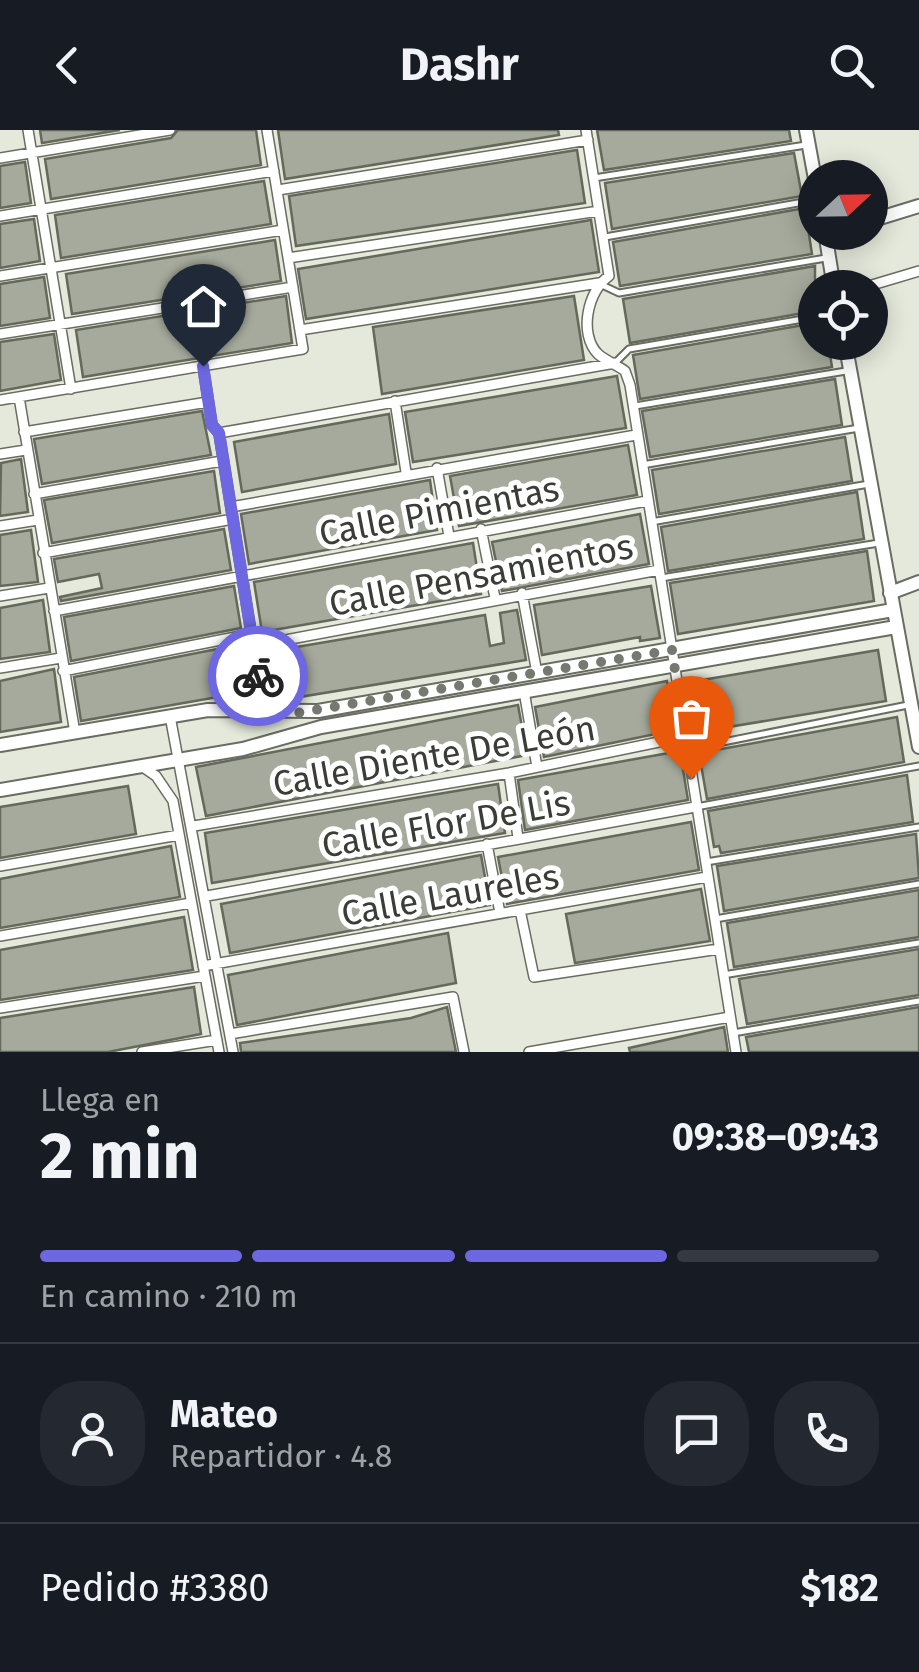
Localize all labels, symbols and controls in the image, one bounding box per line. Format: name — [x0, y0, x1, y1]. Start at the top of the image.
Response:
icon: back — [40, 38, 95, 93]
text: Dashr — [400, 38, 519, 92]
icon: search — [824, 38, 879, 93]
north arrow — [798, 160, 888, 250]
map controls — [798, 160, 888, 360]
pin — [161, 264, 246, 367]
button: locate — [798, 270, 888, 360]
icon: home — [176, 279, 231, 334]
street label: Calle Pimientas — [315, 467, 563, 555]
street label: Calle Pensamientos — [325, 525, 637, 625]
courier — [208, 626, 308, 726]
icon: bike — [231, 649, 286, 704]
pin — [649, 676, 734, 779]
icon: bag — [664, 691, 719, 746]
street label: Calle Diente De León — [270, 707, 598, 805]
street label: Calle Flor De Lis — [319, 781, 573, 867]
street label: Calle Laureles — [338, 855, 562, 935]
text: Llega en — [40, 1081, 160, 1119]
text: 09:38–09:43 — [672, 1114, 879, 1160]
text: 2 min — [40, 1117, 200, 1195]
text: En camino · 210 m — [40, 1277, 298, 1315]
button: person — [40, 1381, 145, 1486]
button: chat — [644, 1381, 749, 1486]
button: phone — [774, 1381, 879, 1486]
text: Mateo — [170, 1391, 278, 1437]
text: Repartidor · 4.8 — [170, 1437, 393, 1475]
text: Pedido #3380 — [40, 1565, 270, 1611]
text: $182 — [801, 1565, 879, 1611]

